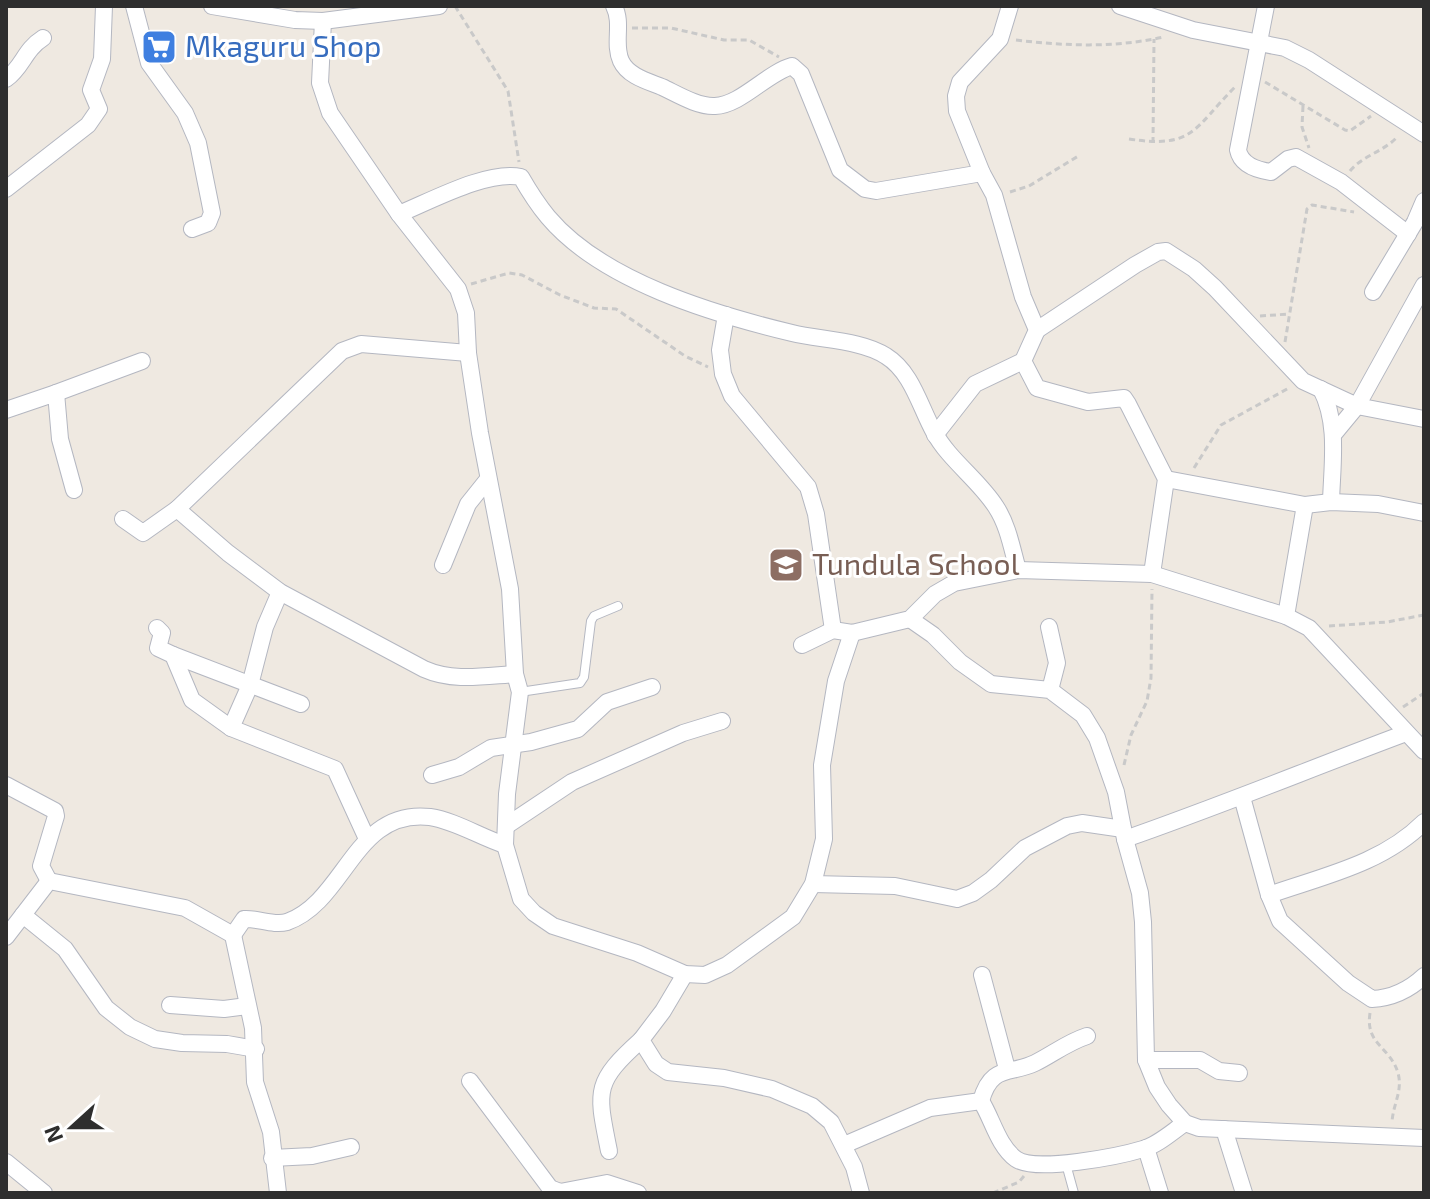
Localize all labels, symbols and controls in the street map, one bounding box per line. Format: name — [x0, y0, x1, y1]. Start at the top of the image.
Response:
place label: Mkaguru Shop — [185, 27, 381, 63]
supermarket icon: Mkaguru Shop — [140, 28, 178, 66]
place label: Tundula School — [812, 545, 1020, 581]
school or university icon: Tundula School — [767, 546, 805, 584]
north arrow — [32, 1087, 112, 1167]
text: N — [37, 1122, 67, 1147]

